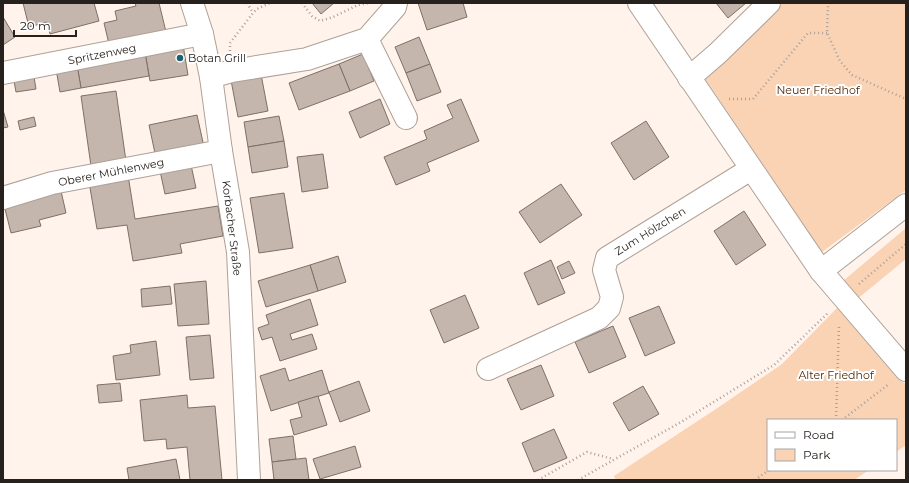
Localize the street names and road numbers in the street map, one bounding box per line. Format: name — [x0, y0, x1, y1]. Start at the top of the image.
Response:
street label: Spritzenweg — [67, 41, 137, 67]
street label: Oberer Mühlenweg — [57, 155, 165, 189]
street label: Korbacher Straße — [219, 180, 245, 277]
street label: Zum Hölzchen — [612, 204, 688, 258]

